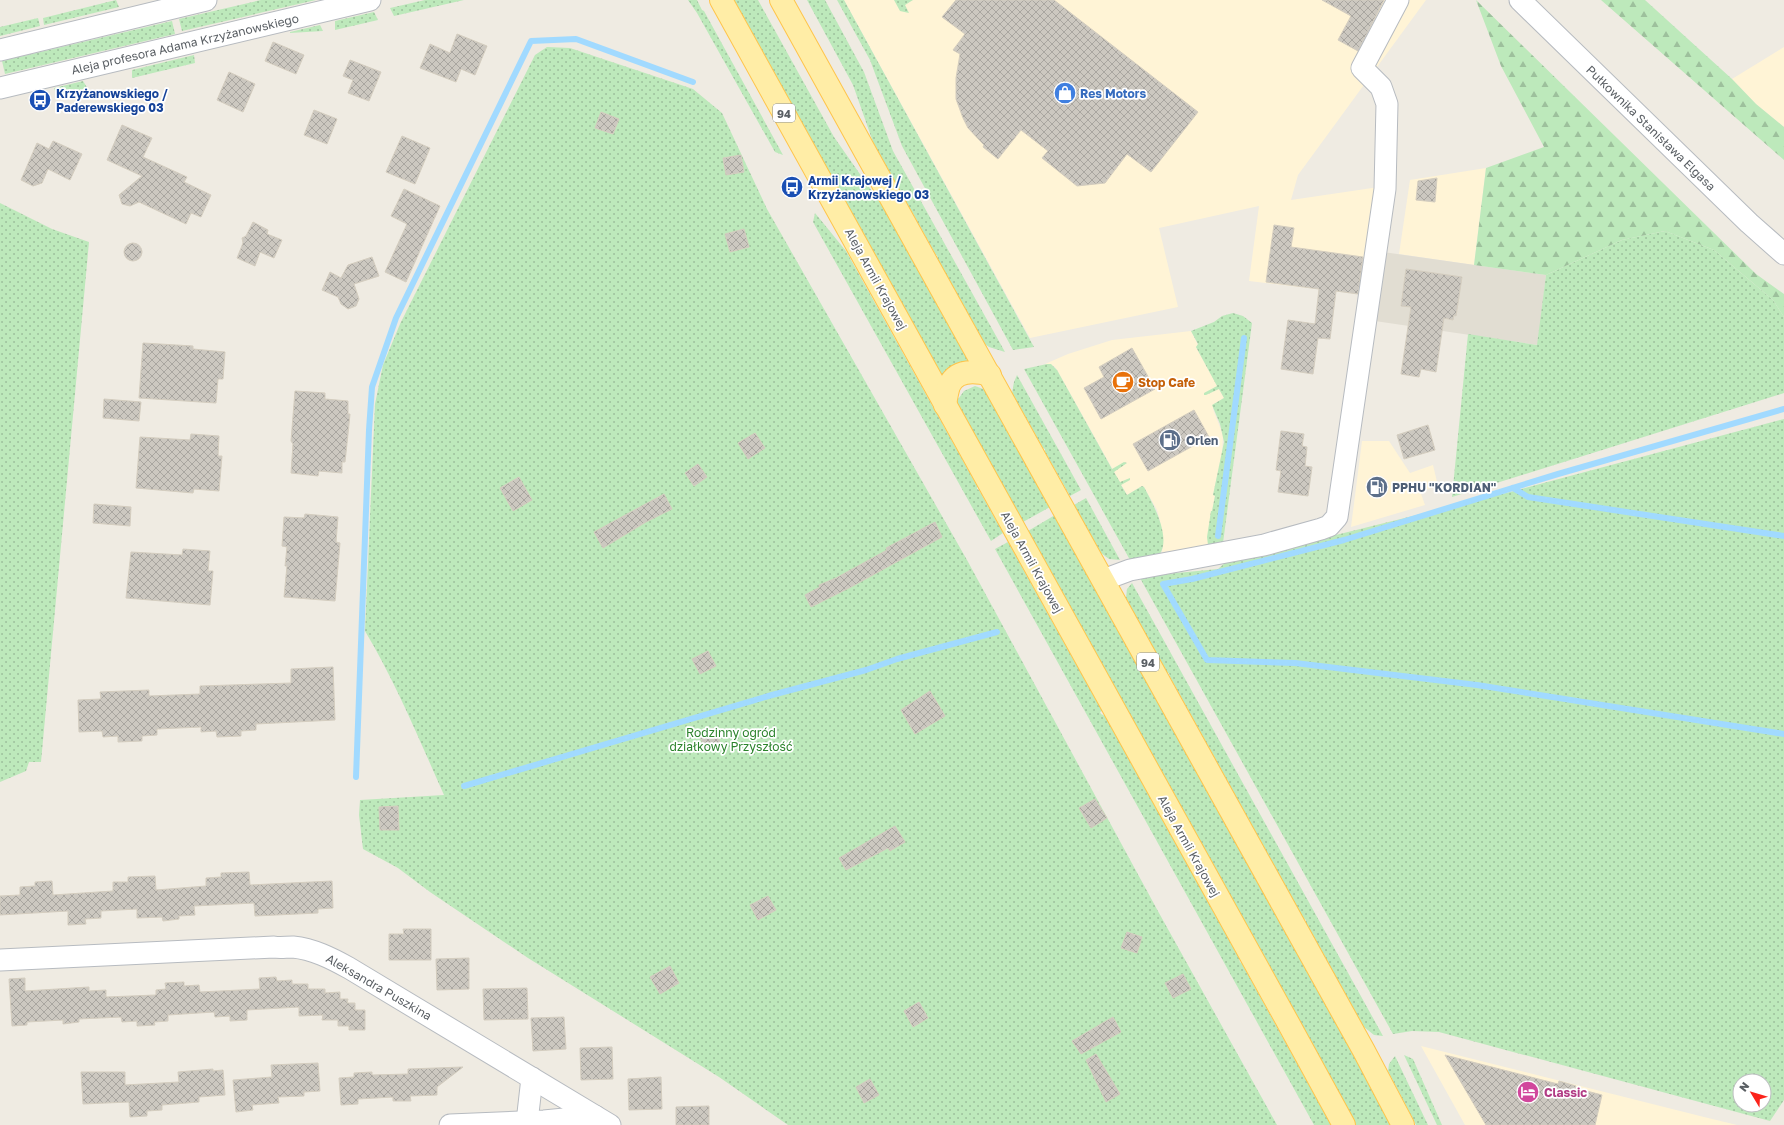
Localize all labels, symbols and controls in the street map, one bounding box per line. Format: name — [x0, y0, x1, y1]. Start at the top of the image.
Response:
street label: Aleja profesora Adama Krzyżanowskiego — [70, 10, 300, 78]
street label: Pułkownika Stanisława Elgasa — [1583, 62, 1719, 194]
shop icon: Res Motors — [1052, 80, 1078, 106]
place label: Krzyżanowskiego / Paderewskiego 03 — [56, 86, 168, 115]
place label: Res Motors — [1080, 86, 1146, 101]
bus stop icon: Krzyżanowskiego / Paderewskiego 03 — [27, 87, 53, 113]
road number: 94 — [773, 104, 795, 122]
place label: Armii Krajowej / Krzyżanowskiego 03 — [808, 173, 929, 202]
bus stop icon: Armii Krajowej / Krzyżanowskiego 03 — [779, 174, 805, 200]
street label: Aleja Armii Krajowej — [842, 226, 910, 332]
cafe icon: Stop Cafe — [1110, 369, 1136, 395]
place label: Stop Cafe — [1138, 375, 1195, 390]
fuel station icon: Orlen — [1157, 427, 1183, 453]
place label: Orlen — [1186, 433, 1218, 448]
fuel station icon: PPHU "KORDIAN" — [1364, 474, 1390, 500]
place label: PPHU "KORDIAN" — [1392, 480, 1496, 495]
street label: Aleja Armii Krajowej — [998, 509, 1066, 615]
road number: 94 — [1137, 653, 1159, 671]
park label: Rodzinny ogród działkowy Przyszłość — [670, 725, 793, 754]
street label: Aleja Armii Krajowej — [1155, 793, 1223, 899]
street label: Aleksandra Puszkina — [324, 951, 434, 1023]
north arrow — [1732, 1073, 1772, 1113]
hotel icon: Classic — [1515, 1079, 1541, 1105]
text: N — [1736, 1079, 1751, 1094]
place label: Classic — [1544, 1085, 1587, 1100]

